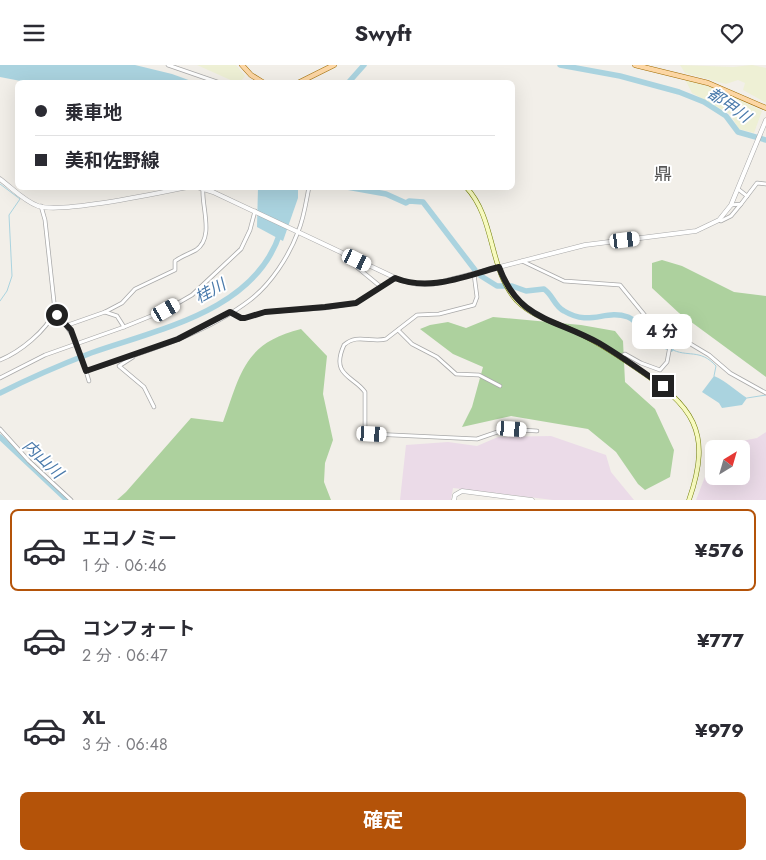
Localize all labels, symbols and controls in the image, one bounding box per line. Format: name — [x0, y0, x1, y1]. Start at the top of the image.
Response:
text: Swyft — [354, 17, 412, 49]
icon: menu — [20, 19, 48, 47]
icon: heart — [718, 19, 746, 47]
water label: 都甲川 — [703, 82, 757, 129]
text: 乗車地 — [65, 99, 122, 126]
text: 美和佐野線 — [65, 147, 160, 174]
district label: 鼎 — [654, 161, 672, 187]
car — [609, 231, 640, 249]
car — [340, 247, 373, 273]
water label: 桂川 — [190, 272, 231, 309]
car — [149, 296, 182, 324]
route start — [46, 304, 68, 326]
callout: 4 分 — [633, 313, 693, 349]
text: 4 分 — [646, 320, 678, 343]
route end — [652, 375, 674, 397]
car — [496, 420, 527, 438]
car — [356, 426, 387, 442]
water label: 内山川 — [18, 434, 70, 485]
north arrow — [705, 440, 750, 485]
map controls — [705, 440, 750, 485]
text: エコノミー — [82, 525, 177, 552]
icon: car — [22, 528, 67, 573]
text: ¥576 — [695, 537, 744, 564]
text: 1 分 · 06:46 — [82, 554, 167, 577]
text: コンフォート — [82, 615, 195, 642]
icon: car — [22, 618, 67, 663]
text: ¥777 — [697, 627, 744, 654]
text: 2 分 · 06:47 — [82, 644, 168, 667]
text: XL — [82, 704, 105, 731]
icon: car — [22, 708, 67, 753]
text: ¥979 — [695, 717, 744, 744]
text: 3 分 · 06:48 — [82, 733, 168, 756]
button: 確定 — [20, 792, 746, 850]

